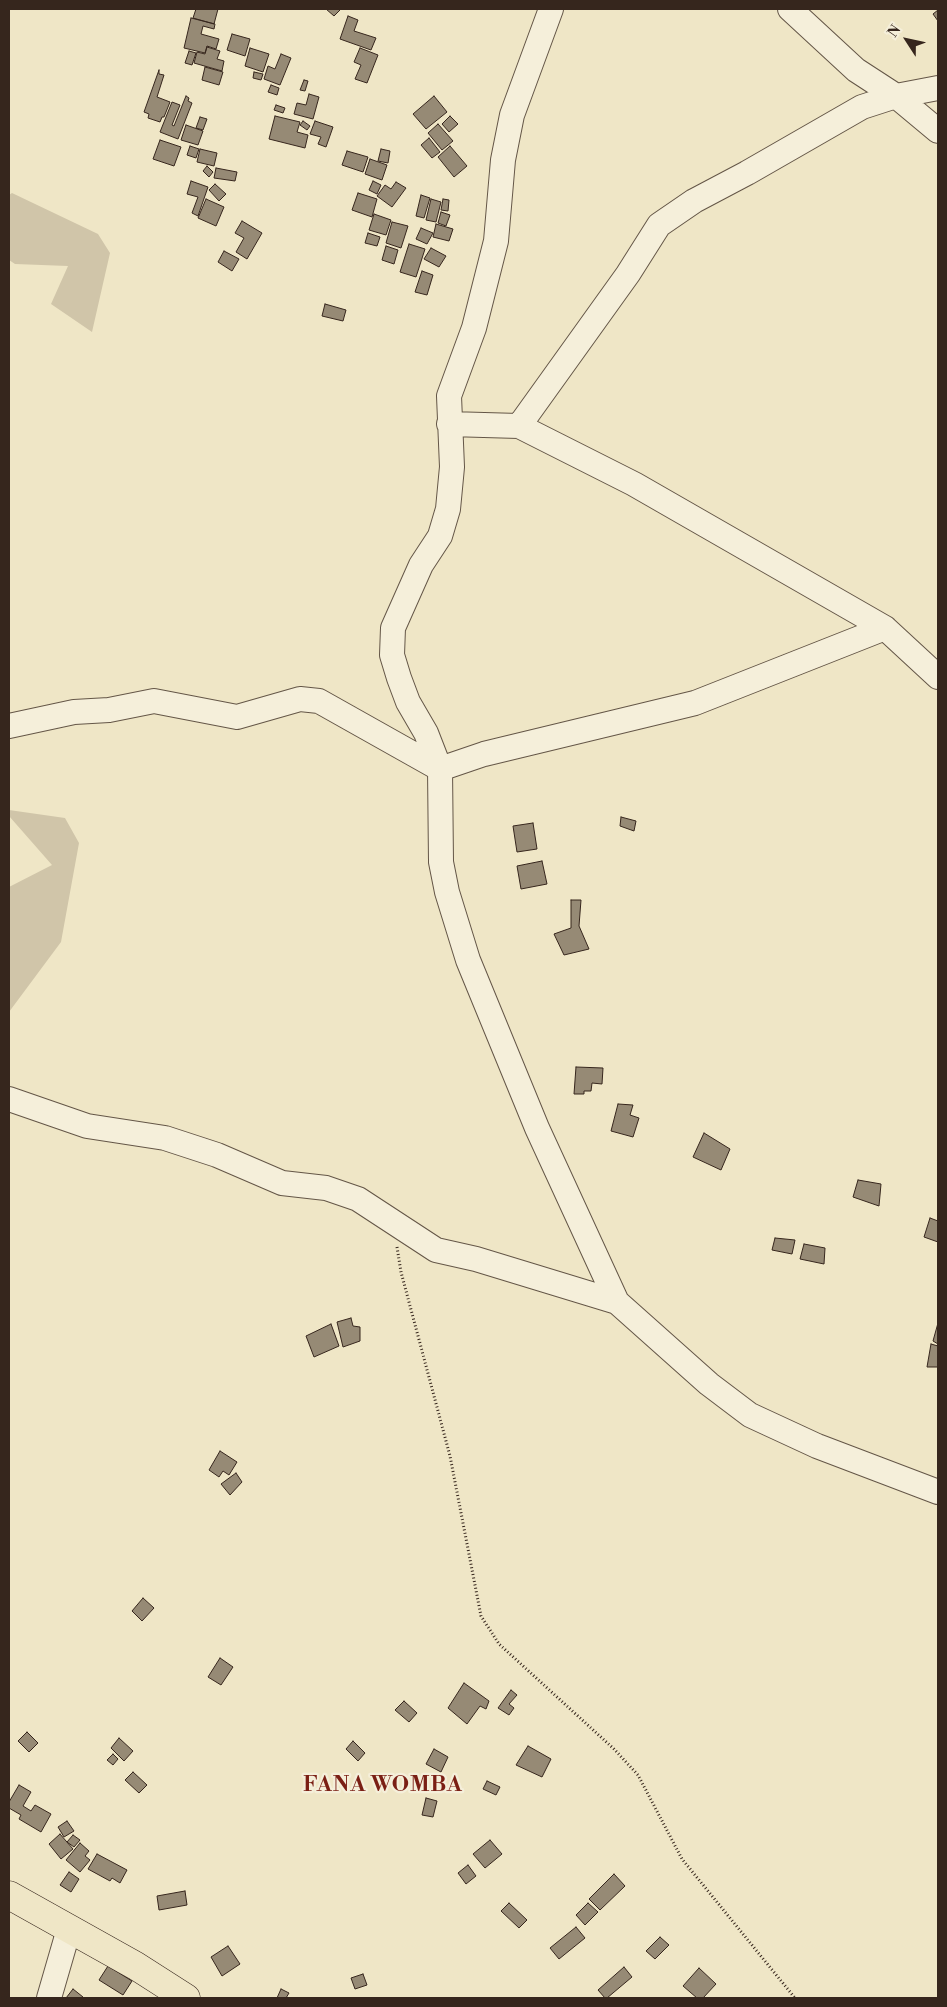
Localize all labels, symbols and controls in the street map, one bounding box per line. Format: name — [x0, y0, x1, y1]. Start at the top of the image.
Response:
north arrow — [882, 15, 932, 65]
text: N — [884, 22, 905, 41]
district label: FANA WOMBA — [302, 1773, 464, 1799]

